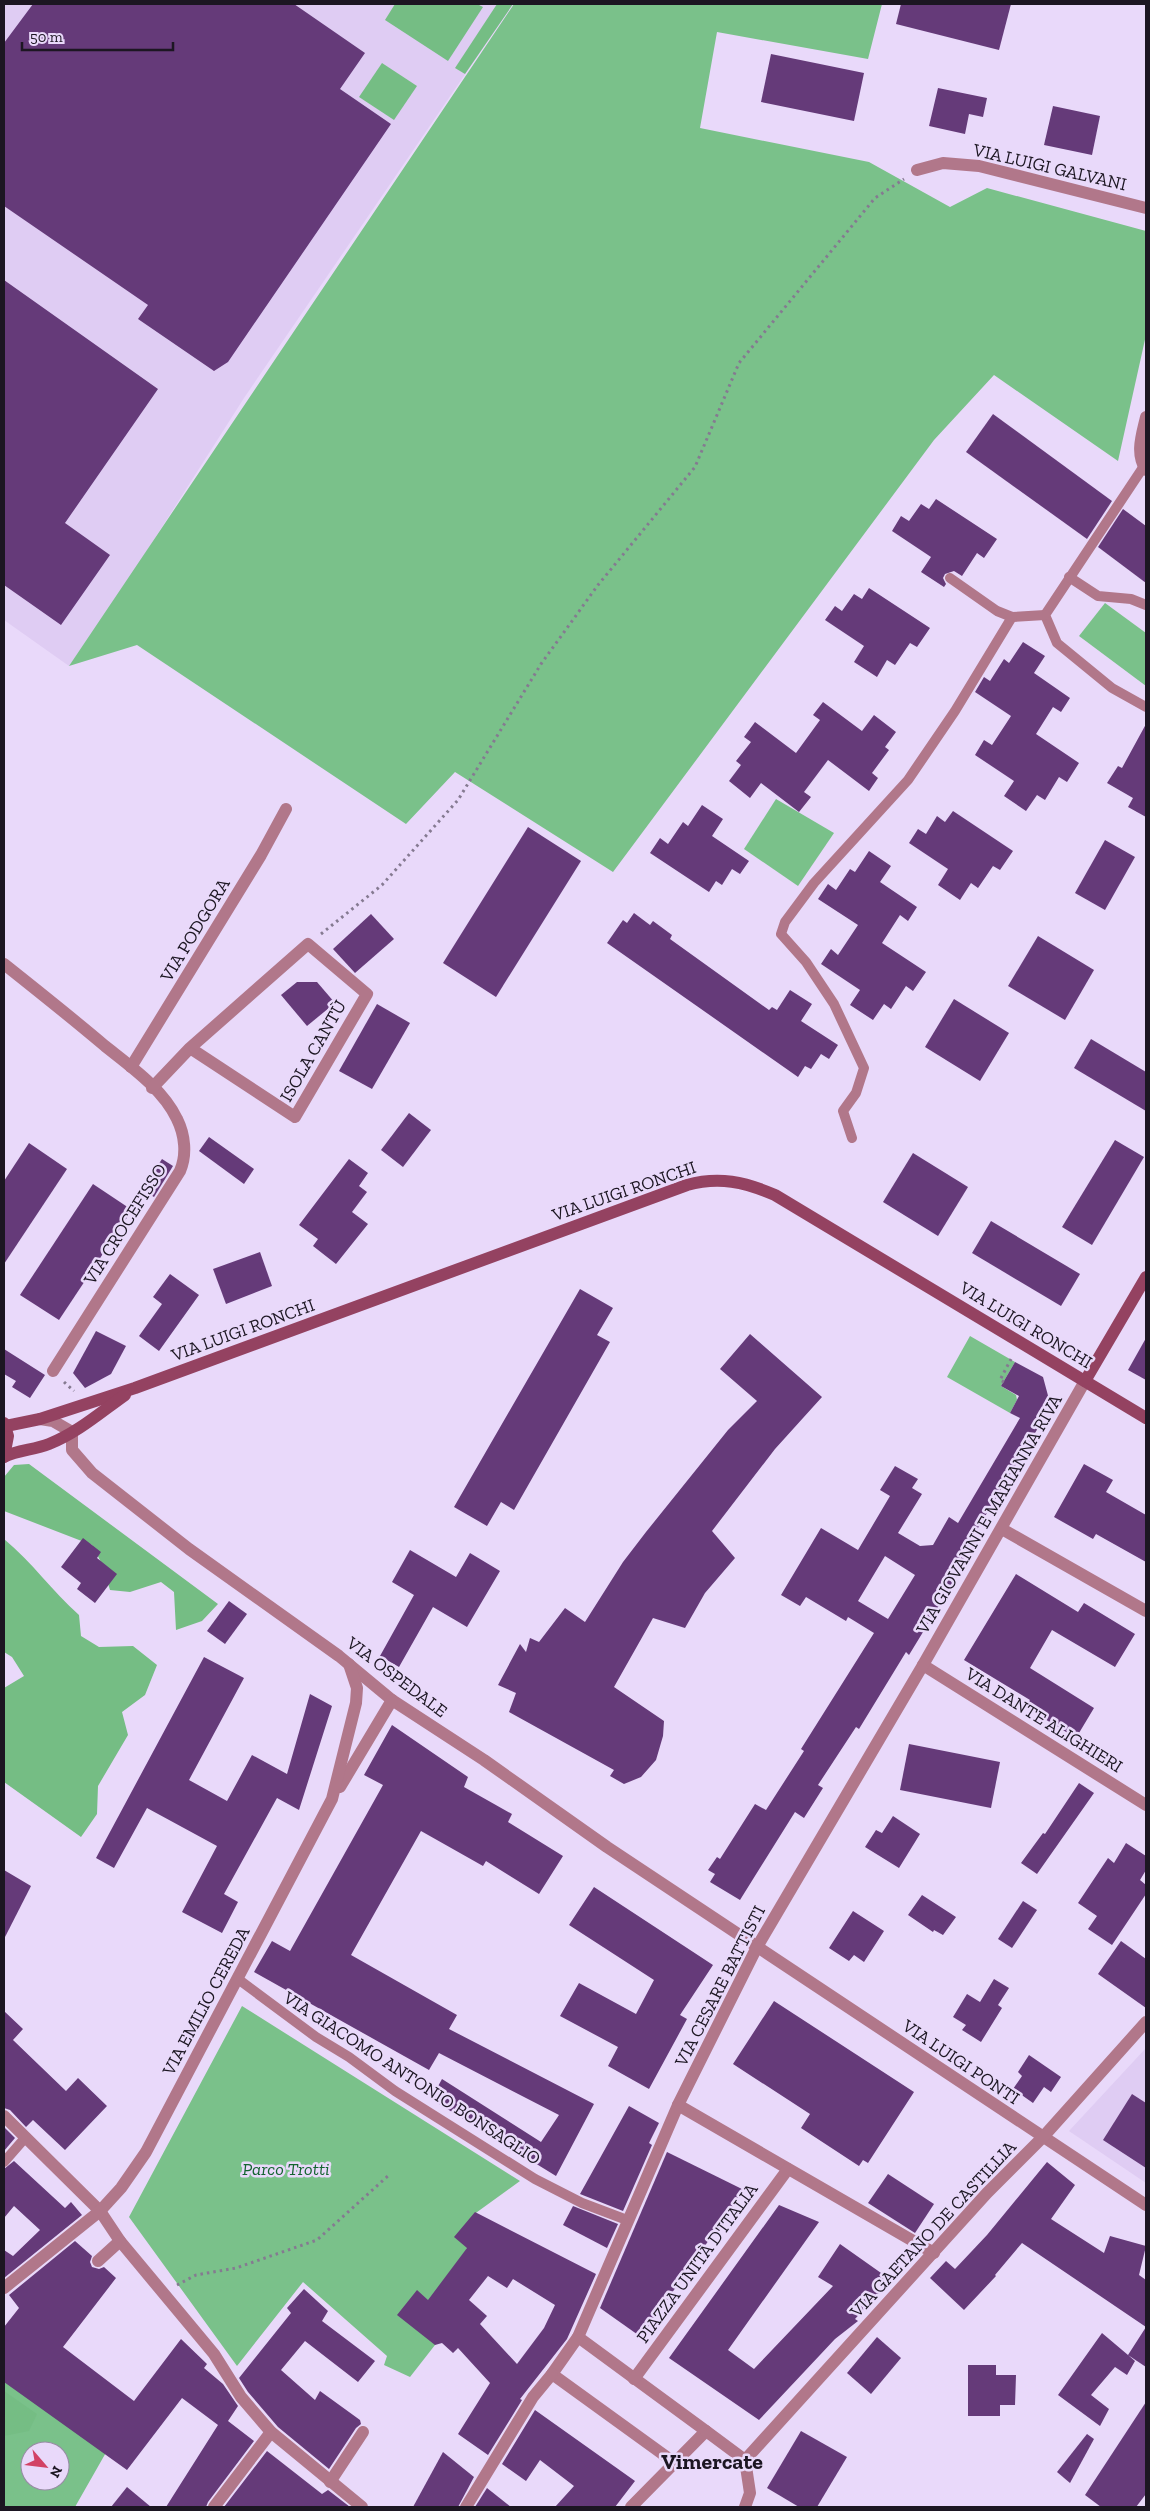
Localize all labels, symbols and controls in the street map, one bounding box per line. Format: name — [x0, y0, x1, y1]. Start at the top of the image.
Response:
scale bar — [22, 20, 174, 52]
text: 50 m — [30, 28, 63, 46]
street label: VIA LUIGI GALVANI — [970, 138, 1129, 195]
street label: VIA PODGORA — [155, 874, 235, 987]
street label: ISOLA CANTÙ — [275, 996, 351, 1106]
street label: VIA LUIGI RONCHI — [548, 1156, 699, 1226]
street label: VIA CROCEFISSO — [78, 1159, 171, 1289]
street label: VIA LUIGI RONCHI — [955, 1276, 1096, 1373]
street label: VIA LUIGI RONCHI — [167, 1294, 318, 1366]
street label: VIA GIOVANNI E MARIANNA RIVA — [911, 1390, 1067, 1639]
street label: VIA OSPEDALE — [342, 1631, 452, 1722]
street label: VIA DANTE ALIGHIERI — [960, 1662, 1127, 1777]
street label: VIA CESARE BATTISTI — [669, 1902, 770, 2071]
street label: VIA EMILIO CEREDA — [157, 1923, 255, 2080]
street label: VIA GIACOMO ANTONIO BONSAGLIO — [278, 1986, 545, 2170]
street label: VIA LUIGI PONTI — [897, 2014, 1024, 2109]
street label: VIA GAETANO DE CASTILLIA — [845, 2136, 1021, 2323]
park label: Parco Trotti — [242, 2158, 330, 2180]
street label: PIAZZA UNITÀ D'ITALIA — [632, 2179, 763, 2347]
north arrow — [20, 2441, 70, 2491]
district label: Vimercate — [661, 2448, 763, 2475]
text: N — [46, 2463, 66, 2481]

